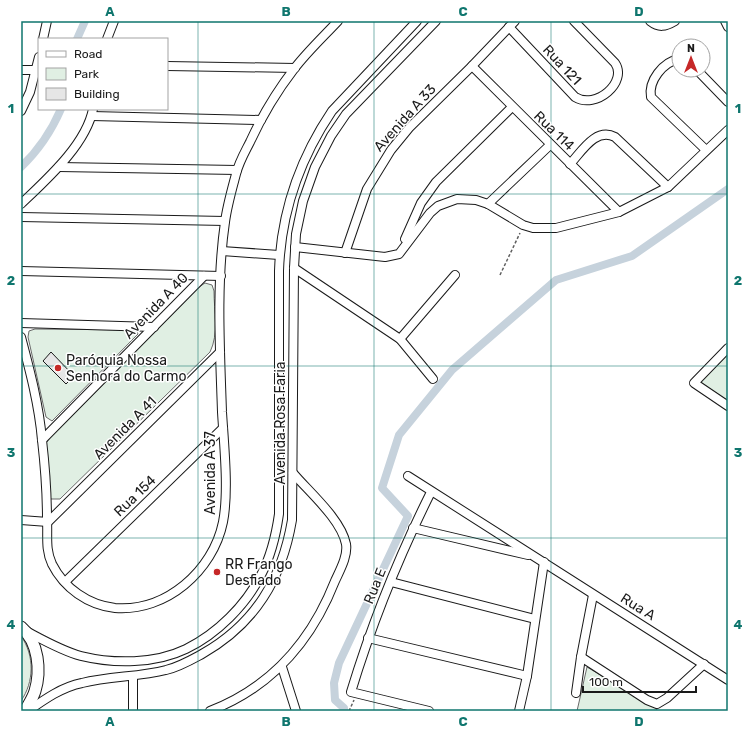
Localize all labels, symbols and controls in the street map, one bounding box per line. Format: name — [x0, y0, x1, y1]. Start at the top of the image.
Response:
text: A — [105, 4, 115, 19]
text: B — [281, 4, 291, 19]
text: C — [458, 4, 468, 19]
text: D — [634, 4, 644, 19]
legend — [38, 38, 168, 110]
north arrow — [671, 38, 711, 78]
street label: Rua 121 — [539, 41, 585, 89]
text: N — [687, 42, 695, 55]
text: Road — [74, 47, 102, 61]
text: Park — [74, 67, 100, 81]
street label: Avenida A 33 — [370, 81, 440, 155]
text: Building — [74, 87, 120, 101]
text: 1 — [8, 101, 14, 116]
text: 1 — [735, 101, 741, 116]
street label: Rua 114 — [530, 108, 578, 154]
street label: Avenida A 40 — [120, 269, 192, 343]
text: 2 — [7, 273, 15, 288]
text: 2 — [734, 273, 742, 288]
place label: Paróquia Nossa Senhora do Carmo — [66, 352, 187, 385]
street label: Avenida Rosa Faria — [272, 362, 289, 485]
marker: Paróquia Nossa Senhora do Carmo — [53, 363, 63, 373]
street label: Avenida A 41 — [90, 393, 160, 463]
street label: Avenida A 37 — [202, 431, 219, 515]
text: 3 — [7, 445, 16, 460]
text: 3 — [734, 445, 743, 460]
street label: Rua 154 — [110, 472, 160, 520]
place label: RR Frango Desfiado — [225, 556, 293, 589]
street label: Rua E — [360, 566, 390, 606]
marker: RR Frango Desfiado — [212, 567, 222, 577]
street label: Rua A — [617, 590, 659, 625]
text: 4 — [7, 617, 16, 632]
text: 4 — [734, 617, 743, 632]
scale bar — [583, 668, 696, 694]
text: 100 m — [589, 675, 623, 689]
text: A — [105, 714, 115, 729]
text: B — [281, 714, 291, 729]
text: C — [458, 714, 468, 729]
text: D — [634, 714, 644, 729]

